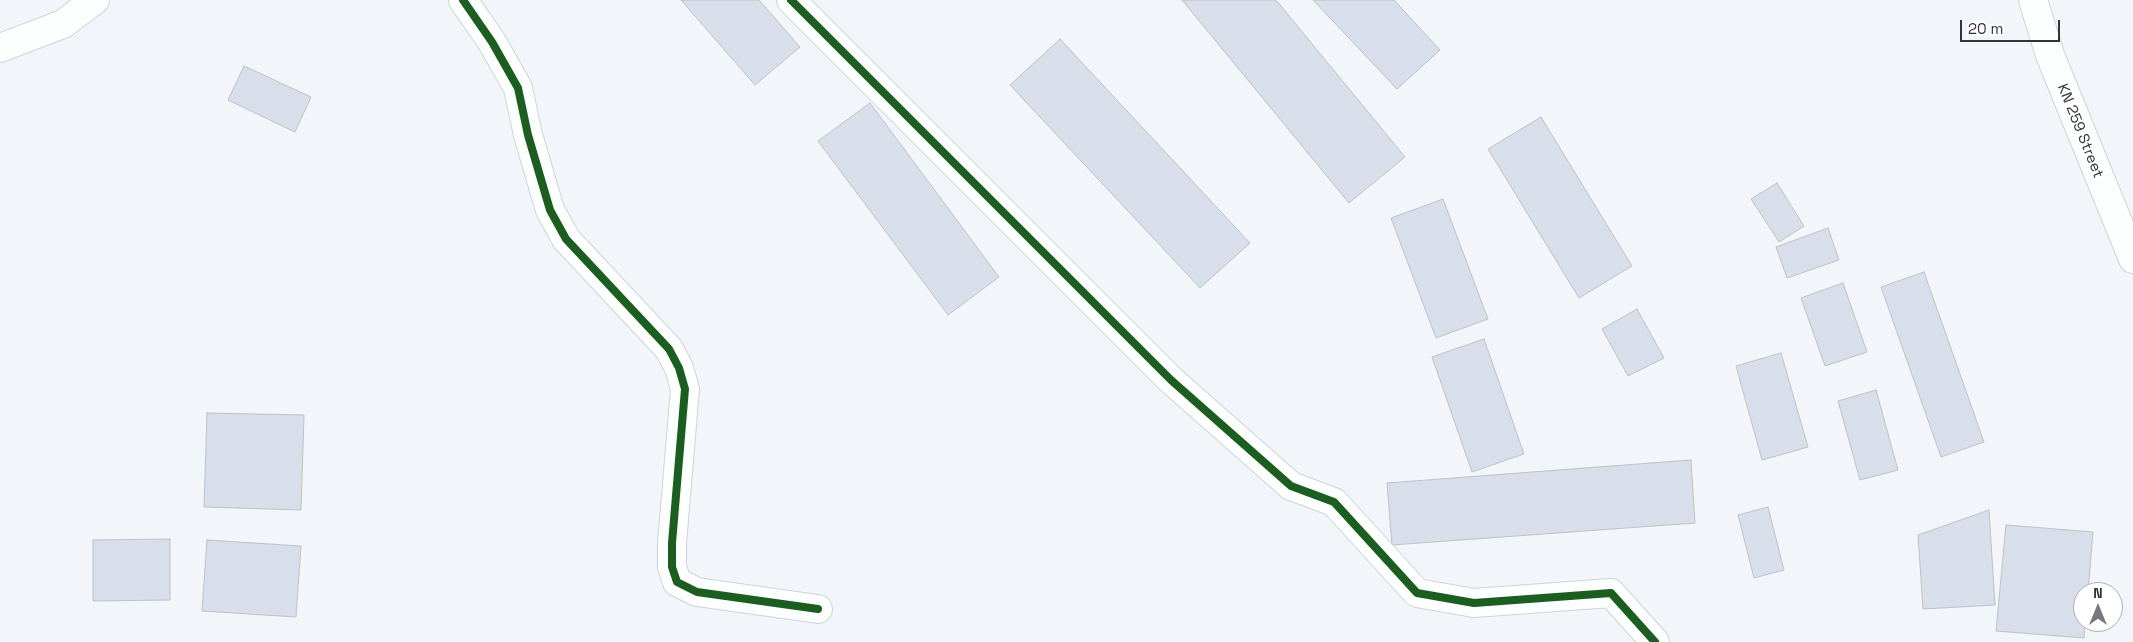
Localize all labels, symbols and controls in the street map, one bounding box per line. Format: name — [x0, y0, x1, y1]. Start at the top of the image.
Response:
scale bar — [1963, 10, 2063, 42]
text: 20 m — [1968, 19, 2003, 38]
street label: KN 259 Street — [2053, 81, 2107, 181]
north arrow — [2073, 582, 2123, 632]
text: N — [2093, 584, 2103, 602]

